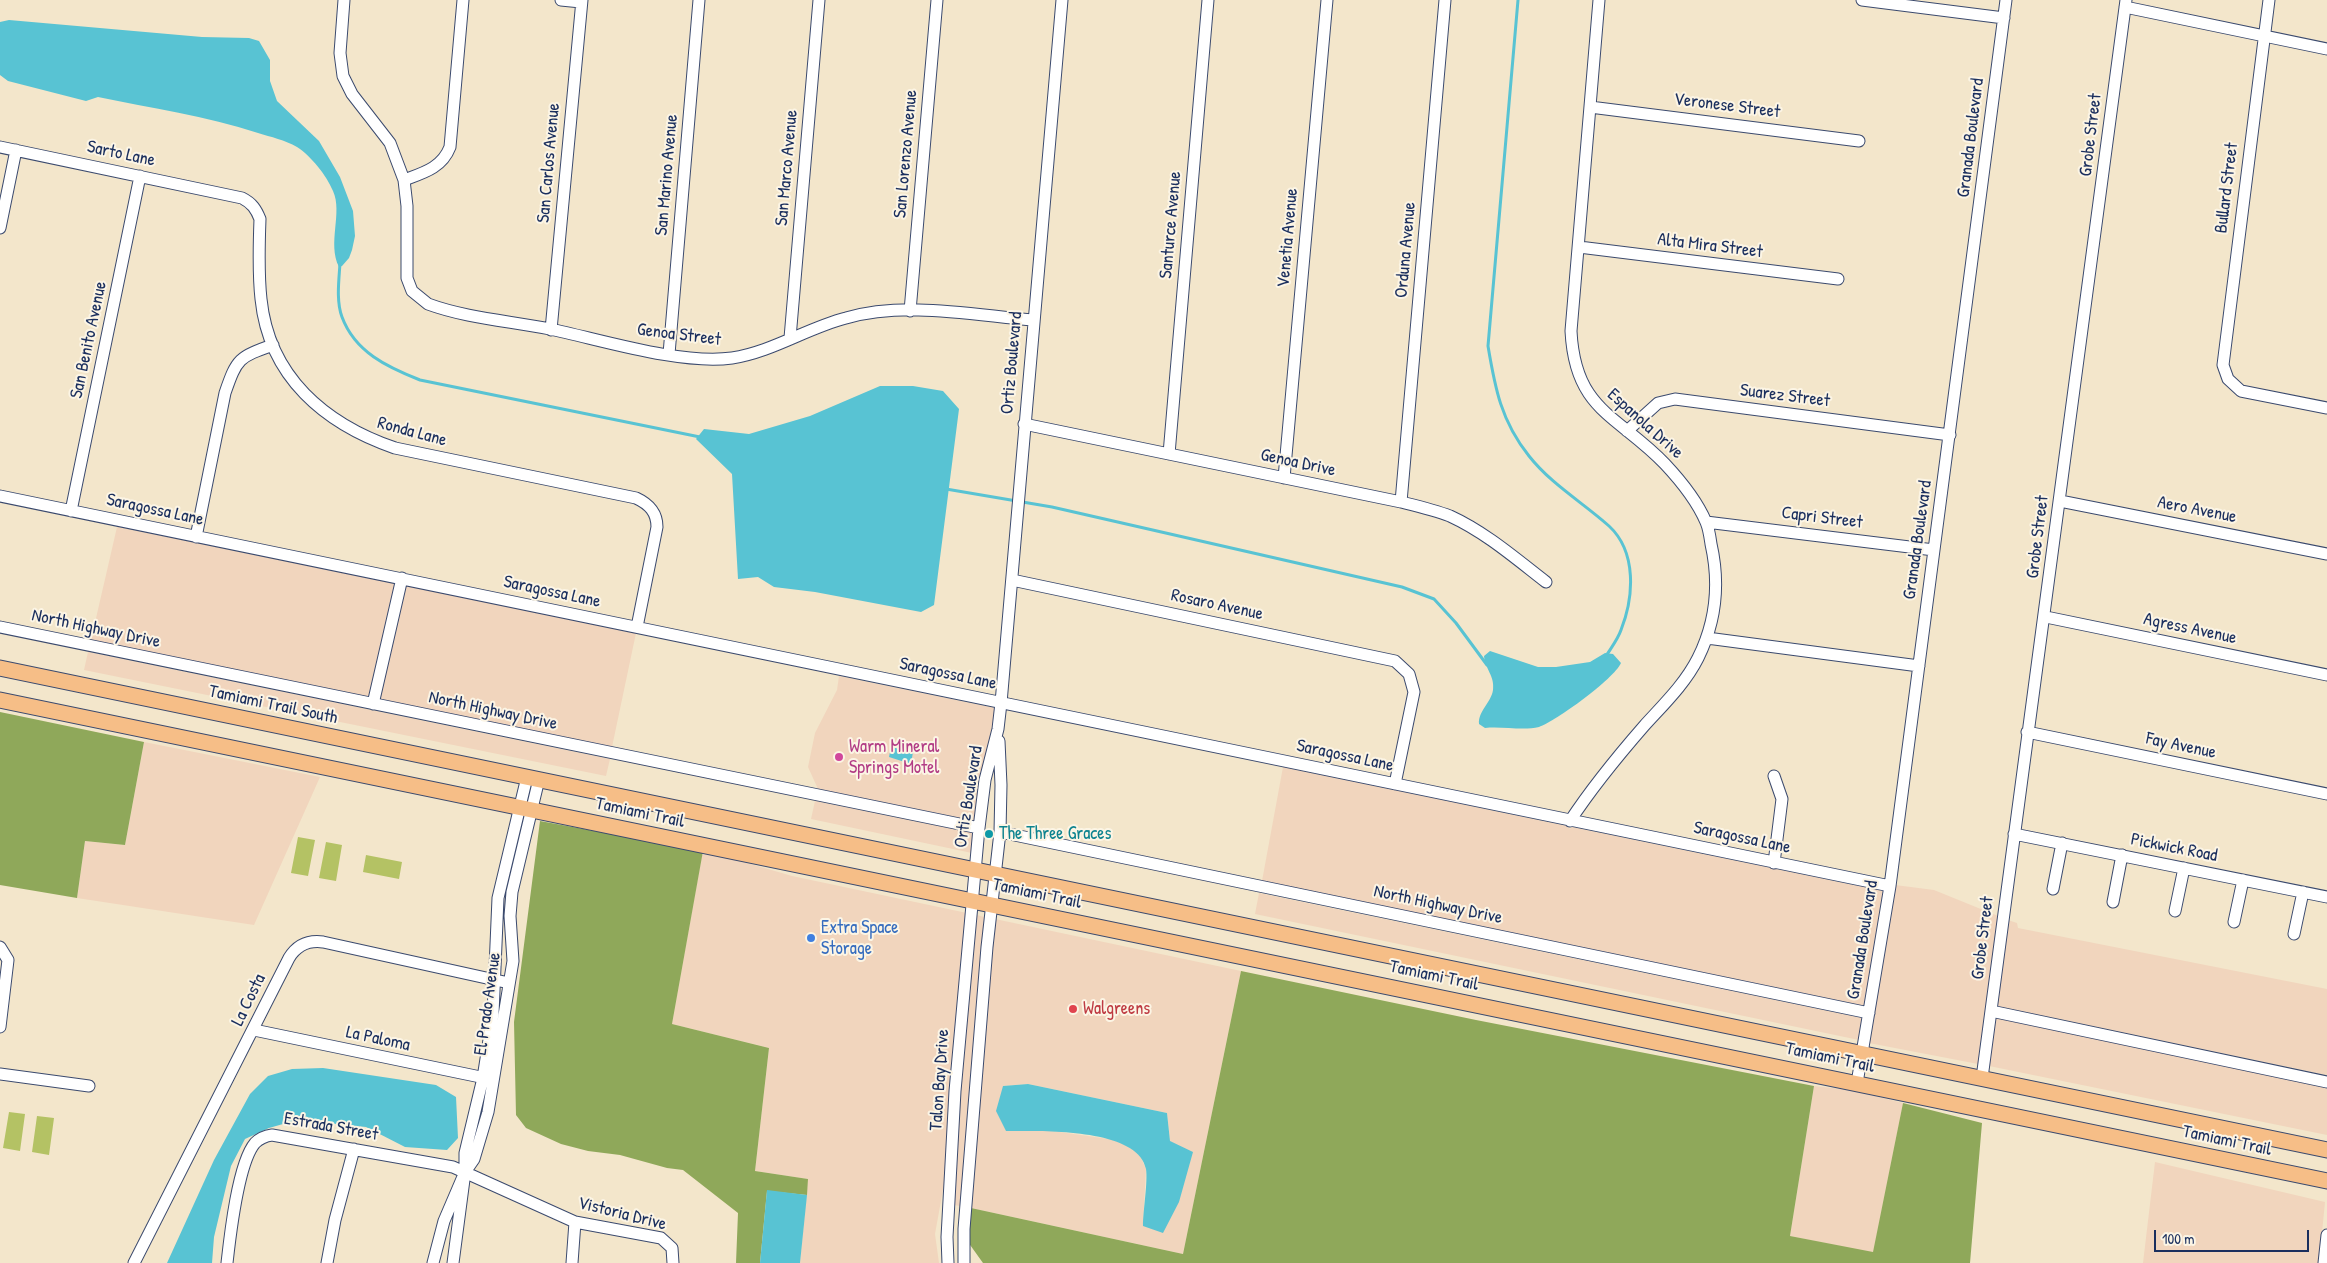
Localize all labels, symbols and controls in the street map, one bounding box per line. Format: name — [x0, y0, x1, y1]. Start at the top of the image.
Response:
street label: Granada Boulevard — [1953, 77, 1989, 199]
street label: San Lorenzo Avenue — [890, 89, 922, 219]
street label: Veronese Street — [1673, 89, 1781, 123]
street label: Grobe Street — [2075, 92, 2107, 178]
street label: San Carlos Avenue — [533, 102, 565, 224]
street label: San Marco Avenue — [771, 109, 803, 227]
street label: San Marino Avenue — [651, 114, 683, 236]
street label: Sarto Lane — [85, 136, 157, 172]
street label: Bullard Street — [2211, 141, 2243, 235]
street label: Santurce Avenue — [1156, 170, 1186, 280]
street label: Venetia Avenue — [1273, 187, 1303, 289]
street label: Orduna Avenue — [1391, 201, 1421, 299]
street label: Alta Mira Street — [1656, 229, 1764, 263]
street label: San Benito Avenue — [66, 279, 112, 401]
street label: Ortiz Boulevard — [997, 311, 1027, 415]
street label: Genoa Street — [636, 319, 722, 351]
street label: Suarez Street — [1739, 380, 1831, 412]
street label: Espanola Drive — [1603, 384, 1687, 464]
street label: Ronda Lane — [375, 412, 449, 452]
street label: Genoa Drive — [1258, 445, 1338, 481]
street label: Granada Boulevard — [1899, 479, 1937, 601]
street label: Saragossa Lane — [104, 489, 206, 531]
street label: Aero Avenue — [2156, 492, 2238, 528]
street label: Grobe Street — [2022, 494, 2054, 580]
street label: Capri Street — [1780, 502, 1864, 534]
street label: Saragossa Lane — [501, 571, 603, 613]
street label: Rosaro Avenue — [1169, 585, 1265, 625]
street label: North Highway Drive — [30, 605, 162, 653]
street label: Agress Avenue — [2142, 609, 2238, 649]
street label: Saragossa Lane — [897, 653, 999, 695]
street label: Tamiami Trail South — [207, 681, 339, 729]
street label: North Highway Drive — [427, 687, 559, 735]
street label: Fay Avenue — [2144, 728, 2218, 764]
street label: Saragossa Lane — [1294, 735, 1396, 777]
place label: Warm Mineral Springs Motel — [849, 736, 939, 779]
street label: Ortiz Boulevard — [950, 745, 988, 849]
marker: Warm Mineral Springs Motel — [833, 751, 845, 763]
street label: Tamiami Trail — [594, 793, 686, 833]
street label: Saragossa Lane — [1691, 817, 1793, 859]
place label: The Three Graces — [999, 823, 1111, 845]
marker: The Three Graces — [983, 828, 995, 840]
street label: Pickwick Road — [2129, 829, 2219, 867]
street label: Tamiami Trail — [991, 874, 1083, 914]
street label: Granada Boulevard — [1843, 879, 1883, 1001]
street label: North Highway Drive — [1372, 881, 1504, 929]
street label: Grobe Street — [1967, 895, 1999, 981]
place label: Extra Space Storage — [821, 917, 899, 960]
marker: Extra Space Storage — [805, 932, 817, 944]
street label: El Prado Avenue — [470, 951, 506, 1057]
street label: Tamiami Trail — [1388, 956, 1480, 996]
street label: La Costa — [227, 970, 271, 1030]
place label: Walgreens — [1083, 998, 1150, 1020]
marker: Walgreens — [1067, 1003, 1079, 1015]
street label: La Paloma — [344, 1022, 412, 1056]
street label: Talon Bay Drive — [926, 1029, 954, 1131]
street label: Tamiami Trail — [1784, 1038, 1876, 1078]
street label: Estrada Street — [282, 1108, 380, 1146]
street label: Tamiami Trail — [2181, 1121, 2273, 1161]
street label: Vistoria Drive — [575, 1193, 669, 1235]
scale bar — [2157, 1220, 2312, 1252]
text: 100 m — [2162, 1228, 2195, 1249]

